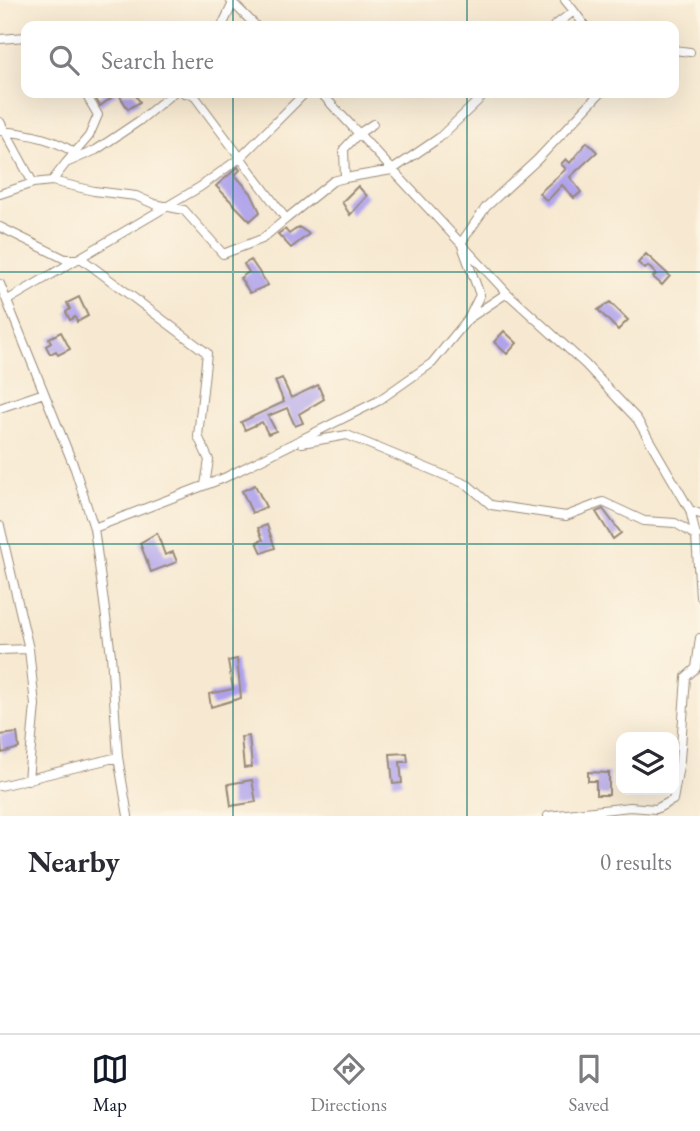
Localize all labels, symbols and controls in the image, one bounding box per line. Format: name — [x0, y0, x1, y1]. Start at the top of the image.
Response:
search box — [21, 21, 679, 98]
icon: search — [45, 41, 83, 79]
text: Search here — [101, 43, 214, 77]
map controls — [616, 732, 679, 795]
button: layers — [616, 732, 679, 795]
text: Nearby — [28, 842, 120, 881]
text: 0 results — [600, 847, 672, 877]
tab: Map — [91, 1050, 129, 1117]
tab: Directions — [310, 1050, 387, 1117]
tab: Saved — [568, 1050, 609, 1117]

